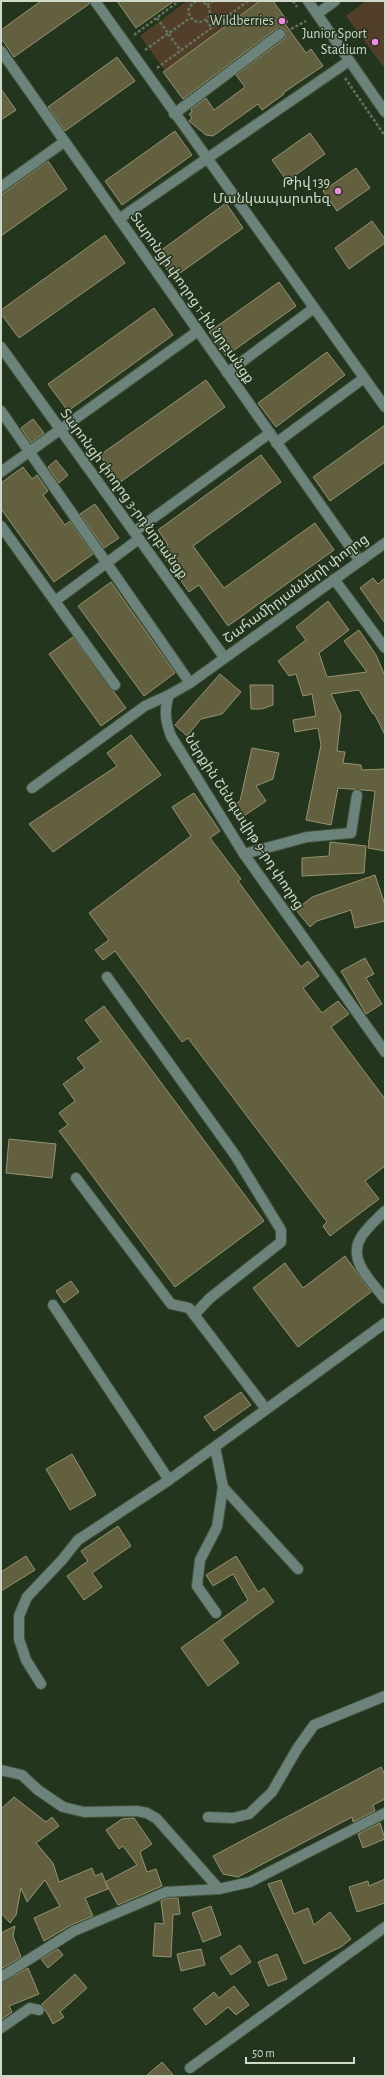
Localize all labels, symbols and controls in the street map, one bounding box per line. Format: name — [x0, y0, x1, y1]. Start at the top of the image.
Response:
place label: Wildberries — [210, 14, 274, 28]
marker: Wildberries — [277, 16, 287, 26]
place label: Junior Sport Stadium — [302, 27, 368, 57]
marker: Junior Sport Stadium — [370, 37, 380, 47]
place label: Թիվ 139 Մանկապարտեզ — [213, 176, 331, 206]
marker: Թիվ 139 Մանկապարտեզ — [333, 186, 343, 196]
street label: Տարոնցի փողոց 1-ին նրբանցք — [128, 210, 256, 386]
street label: Տարոնցի փողոց 3-րդ նրբանցք — [58, 406, 190, 582]
street label: Շահամիրյանների փողոց — [221, 532, 371, 646]
street label: Ներքին Շենգավիթ 9-րդ փողոց — [182, 732, 306, 912]
scale bar — [246, 2039, 354, 2065]
text: 50 m — [252, 2047, 275, 2059]

